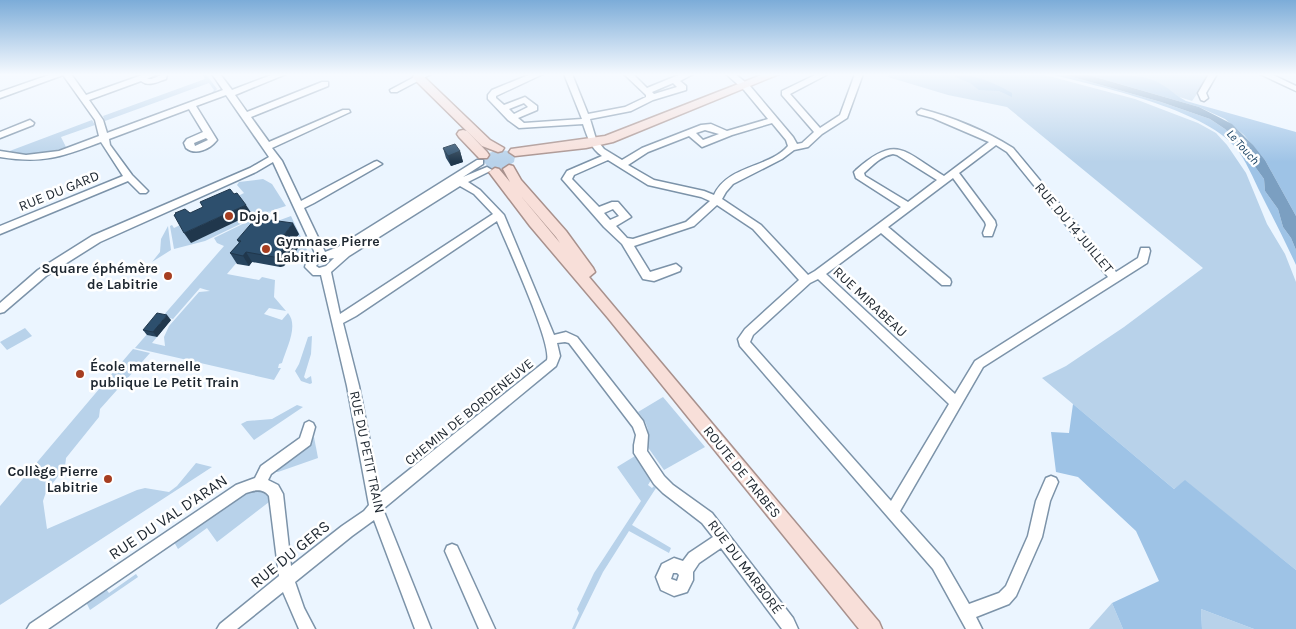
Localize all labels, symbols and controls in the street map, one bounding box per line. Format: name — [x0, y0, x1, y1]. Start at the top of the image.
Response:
water label: Le Touch — [1224, 127, 1262, 167]
street label: RUE DU GARD — [16, 167, 102, 215]
street label: RUE DU 14 JUILLET — [1031, 179, 1117, 277]
place label: Dojo 1 — [239, 208, 278, 225]
marker: Dojo 1 — [223, 210, 235, 222]
place label: Gymnase Pierre Labitrie — [276, 233, 380, 266]
marker: Gymnase Pierre Labitrie — [260, 243, 272, 255]
place label: Square éphémère de Labitrie — [41, 260, 158, 293]
street label: RUE MIRABEAU — [829, 263, 911, 341]
marker: Square éphémère de Labitrie — [162, 270, 174, 282]
street label: CHEMIN DE BORDENEUVE — [401, 355, 537, 469]
place label: École maternelle publique Le Petit Train — [90, 357, 239, 391]
marker: École maternelle publique Le Petit Train — [74, 368, 86, 380]
street label: RUE DU PETIT TRAIN — [346, 389, 388, 515]
street label: ROUTE DE TARBES — [700, 423, 784, 521]
place label: Collège Pierre Labitrie — [8, 463, 98, 496]
street label: RUE DU VAL D'ARAN — [105, 470, 231, 564]
marker: Collège Pierre Labitrie — [102, 473, 114, 485]
street label: RUE DU GERS — [246, 516, 334, 592]
street label: RUE DU MARBORÉ — [704, 516, 787, 617]

